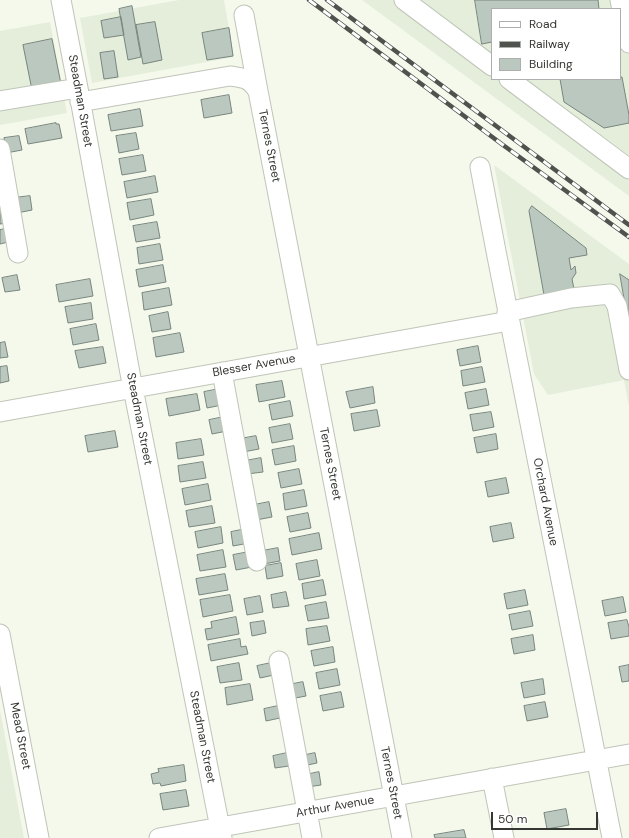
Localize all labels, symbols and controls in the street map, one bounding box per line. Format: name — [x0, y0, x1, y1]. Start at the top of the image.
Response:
legend — [491, 8, 621, 80]
text: Road — [529, 16, 557, 32]
text: Railway — [529, 36, 570, 52]
street label: Steadman Street — [65, 54, 95, 148]
text: Building — [529, 56, 573, 72]
street label: Ternes Street — [255, 108, 283, 184]
street label: Blesser Avenue — [211, 352, 297, 380]
street label: Steadman Street — [123, 372, 155, 466]
street label: Ternes Street — [316, 426, 344, 502]
street label: Orchard Avenue — [529, 457, 561, 547]
street label: Steadman Street — [186, 690, 218, 784]
street label: Mead Street — [6, 701, 34, 771]
street label: Ternes Street — [377, 745, 405, 821]
street label: Arthur Avenue — [295, 793, 375, 821]
scale bar — [493, 804, 600, 830]
text: 50 m — [498, 811, 527, 827]

